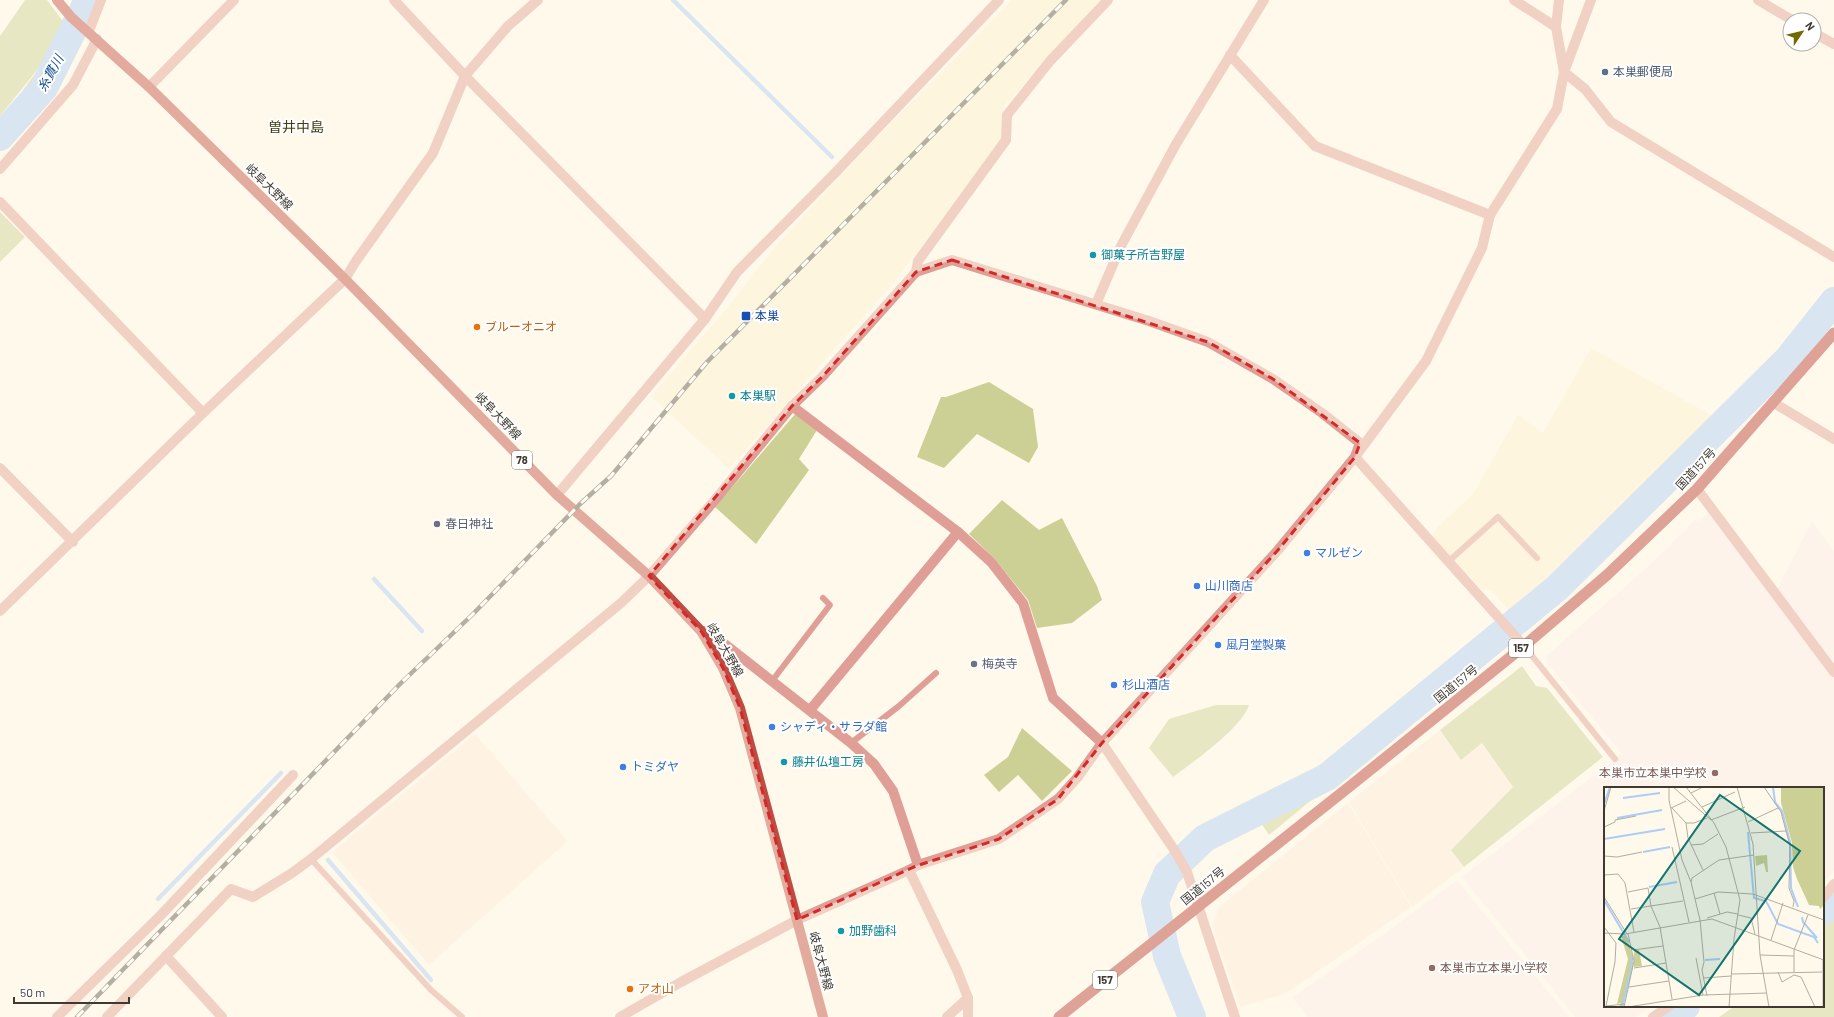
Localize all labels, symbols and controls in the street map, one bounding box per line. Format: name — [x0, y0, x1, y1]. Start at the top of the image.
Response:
north arrow — [1782, 12, 1822, 52]
text: N — [1803, 19, 1818, 33]
water label: 糸貫川 — [34, 50, 67, 94]
place label: 本巣郵便局 — [1613, 64, 1673, 78]
marker: 本巣郵便局 — [1600, 67, 1610, 77]
district label: 曽井中島 — [268, 118, 324, 135]
street label: 岐阜大野線 — [243, 160, 296, 212]
place label: 御菓子所吉野屋 — [1101, 247, 1185, 261]
marker: 御菓子所吉野屋 — [1088, 250, 1098, 260]
place label: 本巣 — [755, 308, 779, 322]
marker: 本巣 — [740, 310, 752, 322]
place label: ブルーオニオ — [485, 319, 557, 333]
marker: ブルーオニオ — [472, 322, 482, 332]
place label: 本巣駅 — [740, 388, 776, 402]
street label: 岐阜大野線 — [473, 389, 525, 442]
marker: 本巣駅 — [727, 391, 737, 401]
street label: 国道157号 — [1672, 445, 1718, 492]
road number: 78 — [512, 451, 532, 469]
place label: 春日神社 — [445, 516, 493, 530]
marker: 春日神社 — [432, 519, 442, 529]
place label: マルゼン — [1315, 545, 1363, 559]
marker: マルゼン — [1302, 548, 1312, 558]
place label: 山川商店 — [1205, 578, 1253, 592]
marker: 山川商店 — [1192, 581, 1202, 591]
street label: 岐阜大野線 — [705, 620, 747, 679]
place label: 風月堂製菓 — [1226, 637, 1286, 651]
road number: 157 — [1509, 639, 1533, 657]
marker: 風月堂製菓 — [1213, 640, 1223, 650]
place label: 梅英寺 — [982, 656, 1018, 670]
marker: 梅英寺 — [969, 659, 979, 669]
street label: 国道157号 — [1431, 661, 1480, 705]
place label: 杉山酒店 — [1122, 677, 1170, 691]
marker: 杉山酒店 — [1109, 680, 1119, 690]
place label: シャディ・サラダ館 — [780, 719, 887, 733]
marker: シャディ・サラダ館 — [767, 722, 777, 732]
place label: 藤井仏壇工房 — [792, 754, 864, 768]
marker: 藤井仏壇工房 — [779, 757, 789, 767]
place label: トミダヤ — [631, 759, 679, 773]
marker: トミダヤ — [618, 762, 628, 772]
place label: 本巣市立本巣中学校 — [1599, 765, 1707, 779]
marker: 本巣市立本巣中学校 — [1710, 768, 1720, 778]
inset map — [1604, 787, 1824, 1007]
street label: 国道157号 — [1178, 863, 1227, 907]
place label: 加野歯科 — [849, 923, 897, 937]
marker: 加野歯科 — [836, 926, 846, 936]
street label: 岐阜大野線 — [807, 930, 836, 992]
place label: 本巣市立本巣小学校 — [1440, 960, 1548, 974]
marker: 本巣市立本巣小学校 — [1427, 963, 1437, 973]
road number: 157 — [1093, 971, 1117, 989]
scale bar — [14, 979, 129, 1005]
place label: アオ山 — [638, 981, 674, 995]
marker: アオ山 — [625, 984, 635, 994]
text: 50 m — [20, 985, 45, 999]

